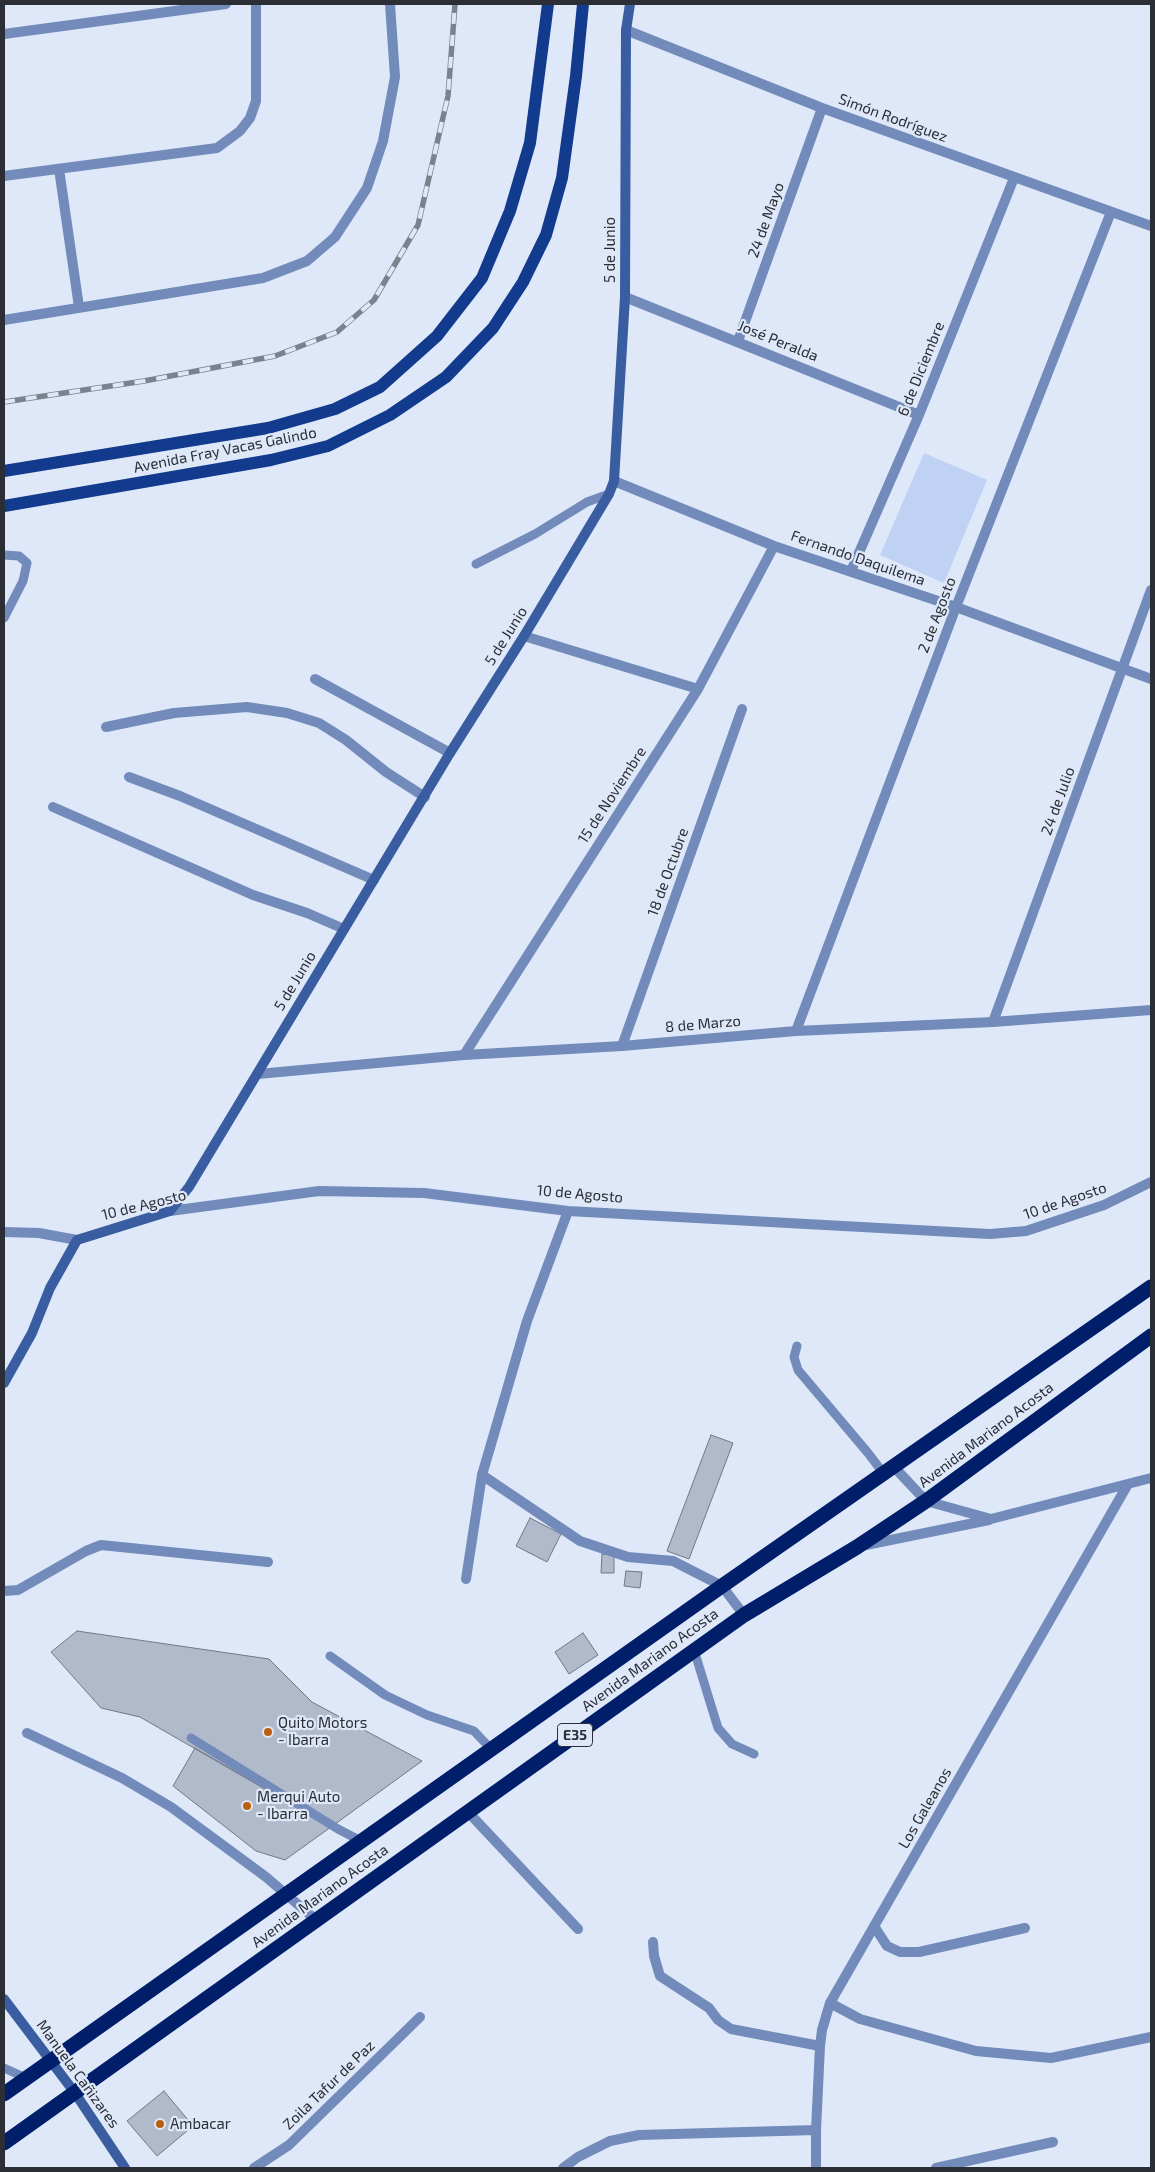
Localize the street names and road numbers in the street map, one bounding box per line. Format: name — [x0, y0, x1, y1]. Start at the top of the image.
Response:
street label: Simón Rodríguez — [836, 90, 950, 146]
street label: 24 de Mayo — [744, 180, 788, 260]
street label: 5 de Junio — [601, 217, 619, 283]
street label: José Peralda — [735, 317, 821, 365]
street label: 6 de Diciembre — [894, 319, 948, 419]
street label: Avenida Fray Vacas Galindo — [132, 423, 318, 477]
street label: Fernando Daquilema — [788, 527, 928, 589]
street label: 2 de Agosto — [914, 575, 960, 655]
street label: 5 de Junio — [481, 603, 531, 669]
street label: 15 de Noviembre — [574, 743, 650, 847]
street label: 24 de Julio — [1037, 764, 1079, 838]
street label: 18 de Octubre — [644, 825, 692, 919]
street label: 5 de Junio — [270, 948, 320, 1014]
street label: 8 de Marzo — [664, 1012, 742, 1036]
street label: 10 de Agosto — [1021, 1178, 1109, 1224]
street label: 10 de Agosto — [536, 1181, 624, 1207]
street label: 10 de Agosto — [100, 1186, 188, 1224]
street label: Avenida Mariano Acosta — [915, 1378, 1057, 1492]
street label: Avenida Mariano Acosta — [578, 1604, 722, 1716]
road number: E35 — [558, 1724, 592, 1746]
street label: Los Galeanos — [895, 1764, 955, 1852]
street label: Avenida Mariano Acosta — [248, 1840, 392, 1952]
street label: Manuela Cañizares — [33, 2016, 123, 2132]
street label: Zoila Tafur de Paz — [279, 2037, 379, 2133]

